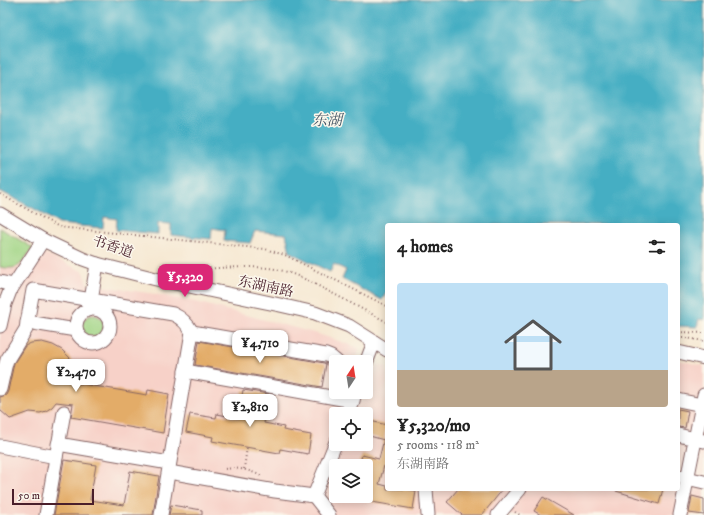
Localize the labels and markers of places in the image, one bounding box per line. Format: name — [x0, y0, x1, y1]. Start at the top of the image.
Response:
pin: ¥5,320 — [152, 264, 218, 298]
pin: ¥4,710 — [227, 330, 293, 364]
pin: ¥2,470 — [43, 359, 109, 393]
pin: ¥2,810 — [217, 394, 283, 428]

